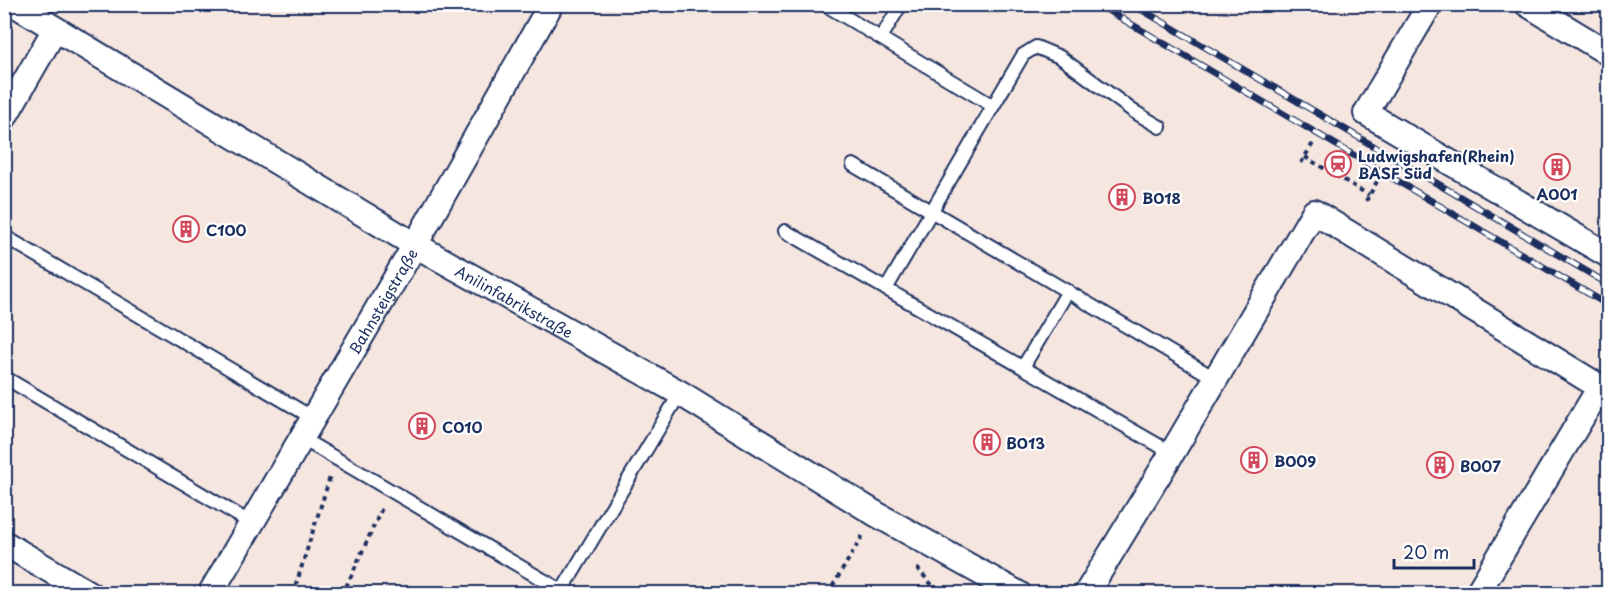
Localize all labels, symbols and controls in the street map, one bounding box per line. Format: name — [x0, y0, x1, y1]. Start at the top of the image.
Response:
place label: Ludwigshafen(Rhein) BASF Süd — [1358, 144, 1515, 184]
station icon: Ludwigshafen(Rhein) BASF Süd — [1323, 149, 1353, 179]
building icon: A001 — [1542, 152, 1572, 182]
building icon: B018 — [1107, 182, 1137, 212]
place label: A001 — [1536, 182, 1578, 205]
place label: B018 — [1142, 186, 1181, 209]
building icon: C100 — [171, 214, 201, 244]
place label: C100 — [206, 218, 246, 241]
street label: Bahnsteigstraße — [342, 244, 422, 358]
street label: Anilinfabrikstraße — [452, 258, 578, 343]
building icon: C010 — [407, 411, 437, 441]
place label: C010 — [442, 415, 483, 438]
building icon: B013 — [972, 427, 1002, 457]
place label: B013 — [1006, 431, 1045, 454]
building icon: B009 — [1239, 445, 1269, 475]
place label: B009 — [1274, 449, 1316, 472]
building icon: B007 — [1425, 450, 1455, 480]
place label: B007 — [1460, 454, 1501, 477]
scale bar — [1394, 532, 1474, 570]
text: 20 m — [1403, 538, 1449, 565]

